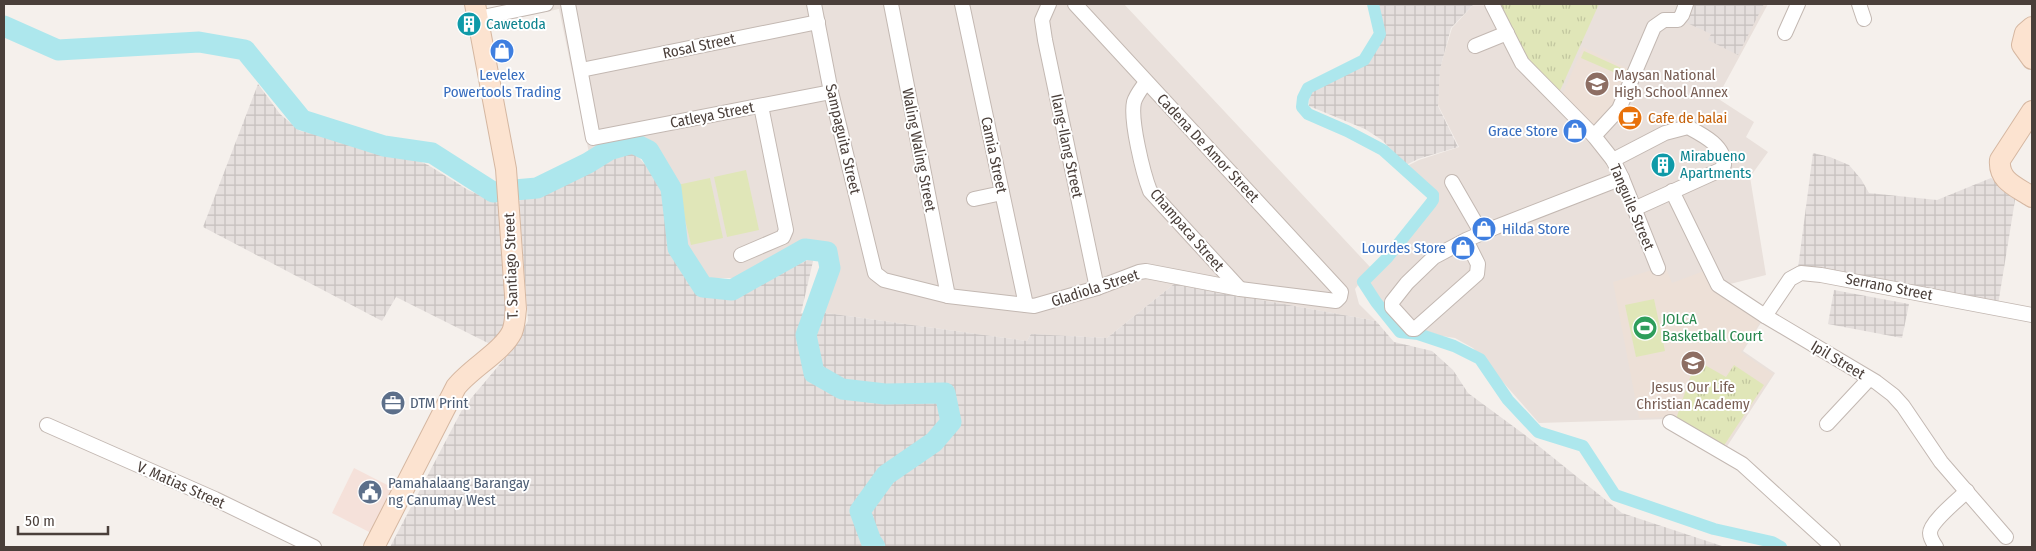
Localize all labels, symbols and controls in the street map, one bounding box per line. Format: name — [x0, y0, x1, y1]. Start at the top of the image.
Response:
building icon: Cawetoda — [456, 11, 482, 37]
place label: Cawetoda — [486, 15, 546, 33]
street label: Rosal Street — [661, 30, 737, 62]
shop icon: Levelex Powertools Trading — [489, 38, 515, 64]
place label: Levelex Powertools Trading — [443, 66, 561, 101]
place label: Maysan National High School Annex — [1614, 66, 1728, 101]
school or university icon: Maysan National High School Annex — [1584, 71, 1610, 97]
street label: Sampaguita Street — [822, 82, 864, 196]
street label: Waling Waling Street — [898, 87, 940, 213]
street label: Cadena De Amor Street — [1153, 90, 1263, 206]
street label: Ilang-Ilang Street — [1047, 92, 1087, 200]
street label: Catleya Street — [669, 98, 756, 132]
cafe icon: Cafe de balai — [1617, 105, 1643, 131]
place label: Cafe de balai — [1648, 109, 1727, 127]
street label: Camia Street — [977, 115, 1011, 195]
shop icon: Grace Store — [1562, 118, 1588, 144]
place label: Grace Store — [1488, 122, 1558, 140]
place label: Mirabueno Apartments — [1680, 147, 1751, 182]
building icon: Mirabueno Apartments — [1650, 152, 1676, 178]
street label: Tanguile Street — [1606, 161, 1658, 253]
street label: Champaca Street — [1146, 185, 1228, 275]
street label: T. Santiago Street — [500, 212, 522, 320]
shop icon: Hilda Store — [1471, 216, 1497, 242]
place label: Hilda Store — [1502, 220, 1570, 238]
shop icon: Lourdes Store — [1450, 235, 1476, 261]
place label: Lourdes Store — [1362, 239, 1446, 257]
street label: Gladiola Street — [1049, 265, 1141, 311]
street label: Serrano Street — [1844, 270, 1934, 304]
place label: JOLCA Basketball Court — [1662, 310, 1763, 345]
sports icon: JOLCA Basketball Court — [1632, 315, 1658, 341]
street label: Ipil Street — [1808, 337, 1868, 383]
school or university icon: Jesus Our Life Christian Academy — [1680, 350, 1706, 376]
place label: Jesus Our Life Christian Academy — [1636, 378, 1750, 413]
office icon: DTM Print — [380, 390, 406, 416]
place label: DTM Print — [410, 394, 468, 412]
street label: V. Matias Street — [134, 458, 228, 512]
place label: Pamahalaang Barangay ng Canumay West — [388, 474, 530, 509]
public building icon: Pamahalaang Barangay ng Canumay West — [357, 479, 383, 505]
scale bar — [18, 504, 108, 536]
text: 50 m — [25, 512, 55, 530]

